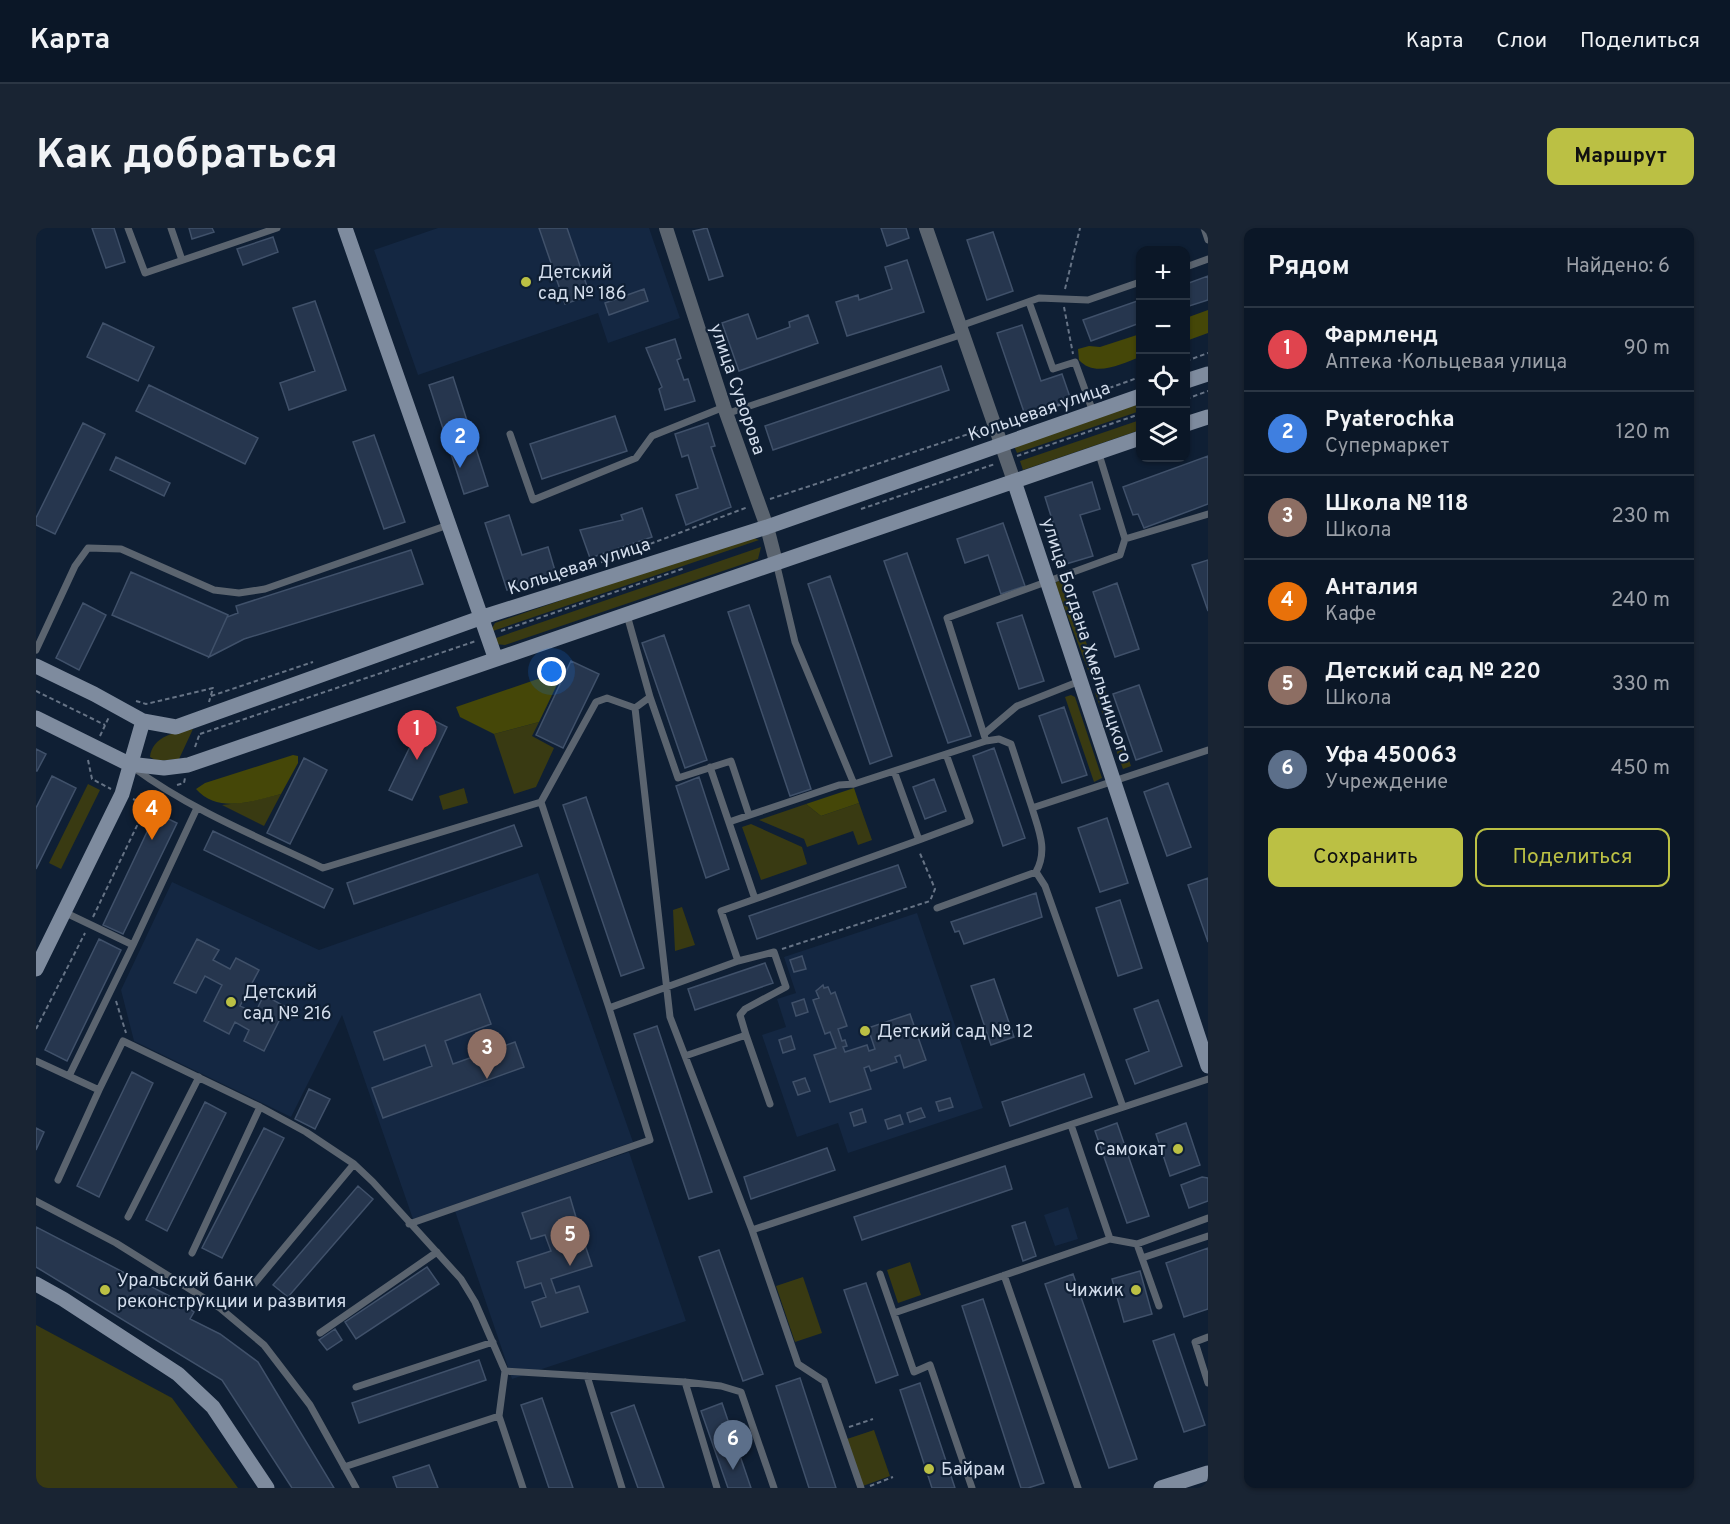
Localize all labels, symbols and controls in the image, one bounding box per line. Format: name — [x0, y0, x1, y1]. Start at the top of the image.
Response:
text: Карта — [30, 23, 110, 59]
text: Карта — [1406, 28, 1463, 55]
text: Слои — [1496, 28, 1547, 55]
text: Поделиться — [1580, 28, 1700, 55]
button: Маршрут — [1547, 128, 1694, 185]
text: Как добраться — [36, 130, 338, 183]
map controls — [1136, 246, 1190, 462]
button: + — [1136, 246, 1190, 300]
text: Рядом — [1268, 251, 1350, 284]
text: Найдено: 6 — [1566, 254, 1670, 280]
place label: Детский сад № 186 — [538, 262, 627, 306]
marker: Детский сад № 186 — [519, 275, 533, 289]
button: − — [1136, 300, 1190, 354]
street label: улица Суворова — [703, 321, 770, 458]
text: Фармленд — [1325, 323, 1438, 350]
text: 1 — [1284, 336, 1292, 362]
text: 90 m — [1624, 336, 1670, 362]
text: Аптека · Кольцевая улица — [1325, 350, 1567, 376]
button: locate — [1136, 354, 1190, 408]
street label: Кольцевая улица — [965, 377, 1114, 448]
text: Pyaterochka — [1325, 407, 1455, 434]
button: layers — [1136, 408, 1190, 462]
pin: 2 — [440, 418, 480, 468]
text: 2 — [1281, 420, 1294, 446]
text: 120 m — [1616, 420, 1670, 446]
text: Супермаркет — [1325, 434, 1449, 460]
text: Школа № 118 — [1325, 491, 1469, 518]
text: 3 — [1282, 504, 1294, 530]
text: 230 m — [1611, 504, 1670, 530]
street label: улица Богдана Хмельницкого — [1035, 515, 1136, 766]
text: Школа — [1325, 518, 1391, 544]
street label: Кольцевая улица — [505, 533, 654, 601]
text: Анталия — [1325, 575, 1418, 602]
text: 4 — [1281, 588, 1294, 614]
text: 240 m — [1611, 588, 1670, 614]
text: Кафе — [1325, 602, 1376, 628]
your location — [537, 657, 566, 686]
text: Детский сад № 220 — [1325, 659, 1541, 686]
text: 5 — [1281, 672, 1294, 698]
text: 330 m — [1612, 672, 1670, 698]
text: Школа — [1325, 686, 1391, 712]
pin: 1 — [398, 710, 436, 760]
text: Уфа 450063 — [1325, 743, 1457, 770]
text: 6 — [1281, 756, 1294, 782]
text: 450 m — [1611, 756, 1670, 782]
text: Учреждение — [1325, 770, 1448, 796]
pin: 4 — [132, 790, 172, 840]
button: Сохранить — [1268, 828, 1463, 887]
button: Поделиться — [1475, 828, 1670, 887]
place label: Детский сад № 216 — [243, 982, 332, 1026]
marker: Детский сад № 216 — [224, 995, 238, 1009]
place label: Детский сад № 12 — [877, 1021, 1033, 1044]
marker: Детский сад № 12 — [858, 1024, 872, 1038]
pin: 3 — [468, 1030, 506, 1079]
place label: Самокат — [1094, 1139, 1166, 1162]
marker: Самокат — [1171, 1142, 1185, 1156]
pin: 5 — [550, 1216, 590, 1266]
place label: Уральский банк реконструкции и развития — [117, 1270, 346, 1314]
place label: Чижик — [1065, 1280, 1124, 1303]
marker: Уральский банк реконструкции и развития — [98, 1283, 112, 1297]
marker: Чижик — [1129, 1283, 1143, 1297]
pin: 6 — [714, 1420, 752, 1470]
place label: Байрам — [941, 1459, 1005, 1482]
marker: Байрам — [922, 1462, 936, 1476]

